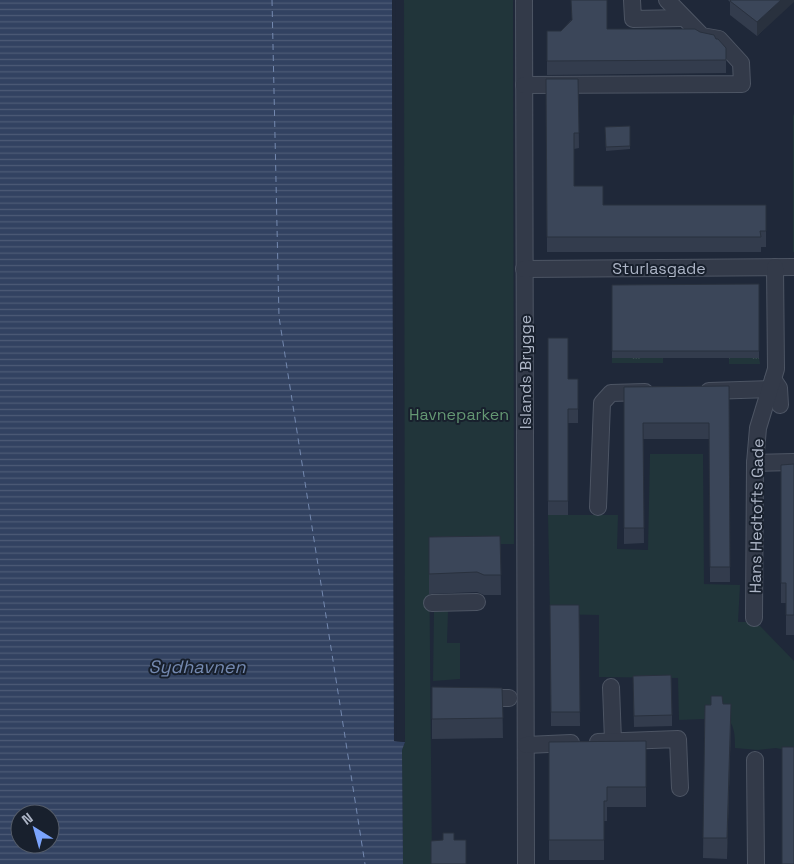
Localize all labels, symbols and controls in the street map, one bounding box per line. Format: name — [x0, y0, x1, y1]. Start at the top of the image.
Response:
street label: Sturlasgade — [612, 258, 706, 279]
street label: Islands Brygge — [515, 315, 536, 429]
park label: Havneparken — [409, 404, 509, 425]
street label: Hans Hedtofts Gade — [745, 438, 768, 594]
water label: Sydhavnen — [149, 655, 246, 678]
north arrow — [10, 804, 60, 854]
text: N — [18, 809, 36, 829]

